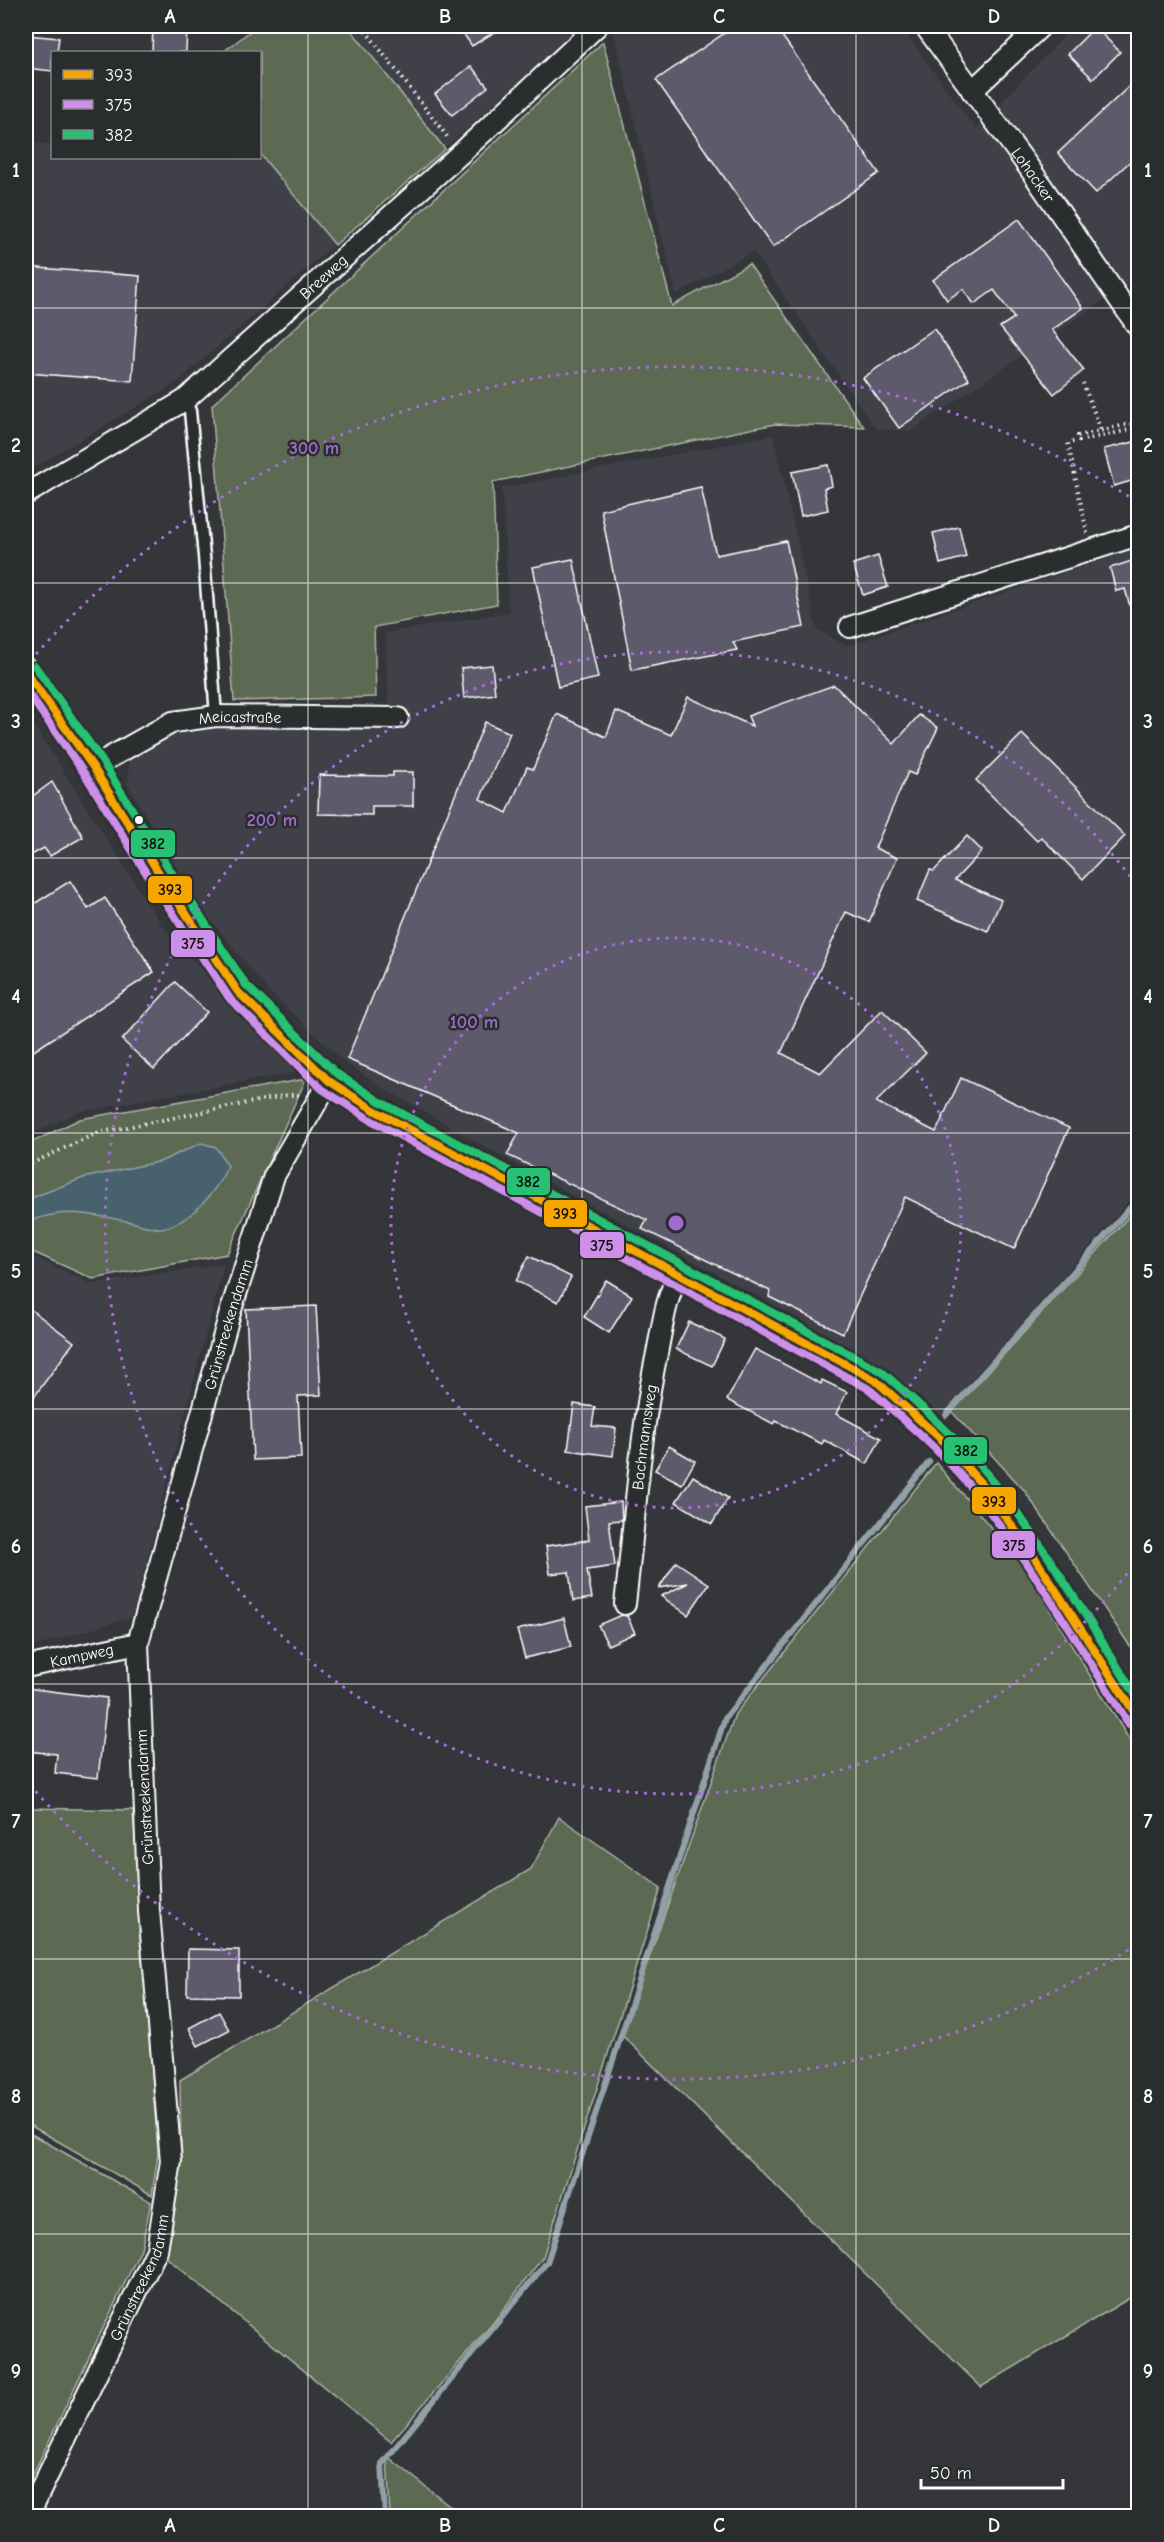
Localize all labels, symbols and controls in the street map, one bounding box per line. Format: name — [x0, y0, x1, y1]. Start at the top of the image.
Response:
text: A — [164, 5, 176, 28]
text: B — [439, 5, 451, 28]
text: C — [713, 5, 725, 28]
text: D — [988, 5, 1000, 28]
legend — [51, 51, 261, 159]
text: 393 — [105, 65, 133, 86]
text: 375 — [105, 95, 132, 116]
text: 382 — [105, 125, 133, 146]
street label: Lohacker — [1007, 144, 1058, 206]
text: 1 — [12, 159, 20, 182]
text: 1 — [1144, 159, 1152, 182]
street label: Breeweg — [296, 251, 351, 303]
text: 2 — [11, 434, 21, 457]
text: 2 — [1143, 434, 1153, 457]
text: 300 m — [289, 438, 339, 459]
street label: Meicastraße — [197, 708, 281, 728]
text: 3 — [11, 710, 21, 733]
text: 3 — [1143, 710, 1153, 733]
text: 200 m — [247, 810, 297, 831]
unlabelled marker — [133, 814, 145, 826]
line badge: 382 — [130, 829, 176, 858]
text: 382 — [141, 835, 165, 853]
line badge: 393 — [147, 875, 193, 904]
text: 393 — [158, 881, 182, 899]
line badge: 375 — [170, 929, 216, 958]
text: 375 — [181, 935, 205, 953]
text: 4 — [11, 985, 21, 1008]
text: 4 — [1143, 985, 1153, 1008]
text: 100 m — [450, 1012, 498, 1033]
line badge: 382 — [506, 1167, 551, 1196]
text: 382 — [516, 1173, 540, 1191]
line badge: 393 — [543, 1199, 588, 1228]
text: 393 — [553, 1205, 577, 1223]
centre of rings — [666, 1213, 686, 1233]
line badge: 375 — [579, 1231, 625, 1259]
text: 375 — [590, 1237, 614, 1255]
street label: Grünstreekendamm — [201, 1257, 257, 1392]
text: 5 — [11, 1260, 21, 1283]
text: 5 — [1143, 1260, 1153, 1283]
street label: Bachmannsweg — [629, 1383, 661, 1491]
line badge: 382 — [943, 1436, 988, 1465]
text: 382 — [954, 1442, 978, 1460]
line badge: 393 — [971, 1486, 1017, 1515]
text: 393 — [982, 1493, 1006, 1511]
line badge: 375 — [991, 1530, 1036, 1559]
text: 6 — [11, 1535, 21, 1558]
text: 6 — [1143, 1535, 1153, 1558]
text: 375 — [1002, 1537, 1026, 1555]
street label: Kampweg — [48, 1640, 115, 1672]
street label: Grünstreekendamm — [132, 1729, 158, 1865]
text: 7 — [12, 1810, 21, 1833]
text: 7 — [1144, 1810, 1153, 1833]
text: 8 — [11, 2085, 21, 2108]
text: 8 — [1143, 2085, 1153, 2108]
street label: Grünstreekendamm — [106, 2213, 173, 2344]
text: 9 — [11, 2360, 21, 2383]
text: 9 — [1143, 2360, 1153, 2383]
scale bar — [921, 2452, 1064, 2490]
text: 50 m — [930, 2463, 972, 2484]
text: A — [164, 2514, 176, 2537]
text: B — [439, 2514, 451, 2537]
text: C — [713, 2514, 725, 2537]
text: D — [988, 2514, 1000, 2537]

